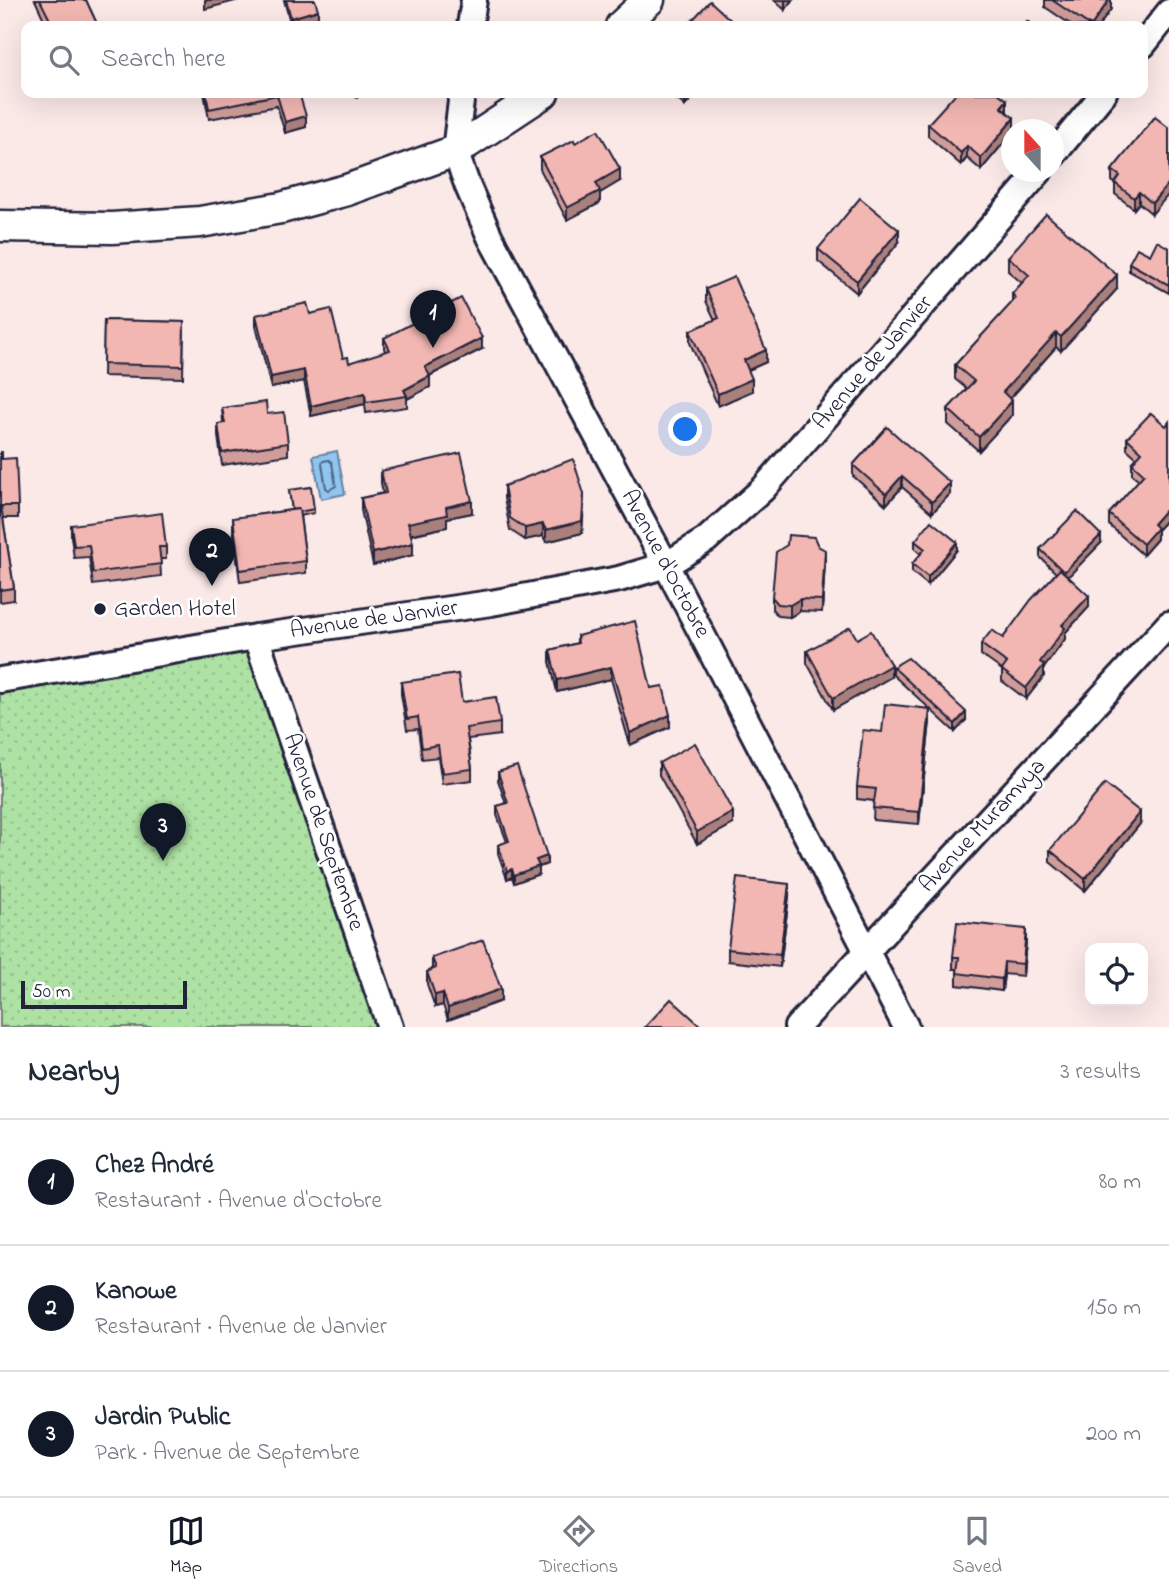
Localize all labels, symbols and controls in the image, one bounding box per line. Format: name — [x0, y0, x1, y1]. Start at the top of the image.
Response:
search box — [21, 21, 1148, 98]
icon: search — [45, 41, 83, 79]
text: Search here — [101, 41, 226, 79]
north arrow — [1001, 119, 1064, 182]
street label: Avenue de Janvier — [805, 288, 941, 438]
pin: 1 — [410, 290, 456, 348]
your location — [668, 412, 702, 446]
street label: Avenue d'Octobre — [612, 484, 718, 645]
pin: 2 — [189, 528, 235, 586]
street label: Avenue de Janvier — [288, 592, 461, 648]
place label: Garden Hotel — [114, 593, 236, 626]
marker: Garden Hotel — [92, 601, 108, 617]
street label: Avenue de Septembre — [274, 729, 372, 936]
street label: Avenue Muramvya — [912, 751, 1056, 902]
pin: 3 — [140, 803, 186, 861]
map controls — [1085, 943, 1148, 1006]
button: locate — [1085, 943, 1148, 1006]
scale bar — [21, 978, 187, 1010]
text: 50 m — [32, 979, 71, 1006]
text: Nearby — [28, 1051, 120, 1095]
text: 3 results — [1060, 1056, 1141, 1089]
text: Chez André — [95, 1147, 214, 1185]
text: 1 — [47, 1166, 55, 1199]
text: 80 m — [1099, 1166, 1141, 1199]
text: Restaurant · Avenue d'Octobre — [95, 1185, 382, 1218]
text: Kanowe — [95, 1273, 177, 1311]
text: 2 — [45, 1292, 57, 1325]
text: 150 m — [1087, 1292, 1141, 1325]
text: Restaurant · Avenue de Janvier — [95, 1311, 387, 1344]
text: Jardin Public — [95, 1399, 230, 1437]
text: 3 — [46, 1418, 56, 1451]
text: 200 m — [1086, 1418, 1141, 1451]
text: Park · Avenue de Septembre — [95, 1437, 360, 1470]
tab: Map — [167, 1512, 205, 1581]
tab: Directions — [539, 1512, 618, 1581]
tab: Saved — [952, 1512, 1002, 1581]

